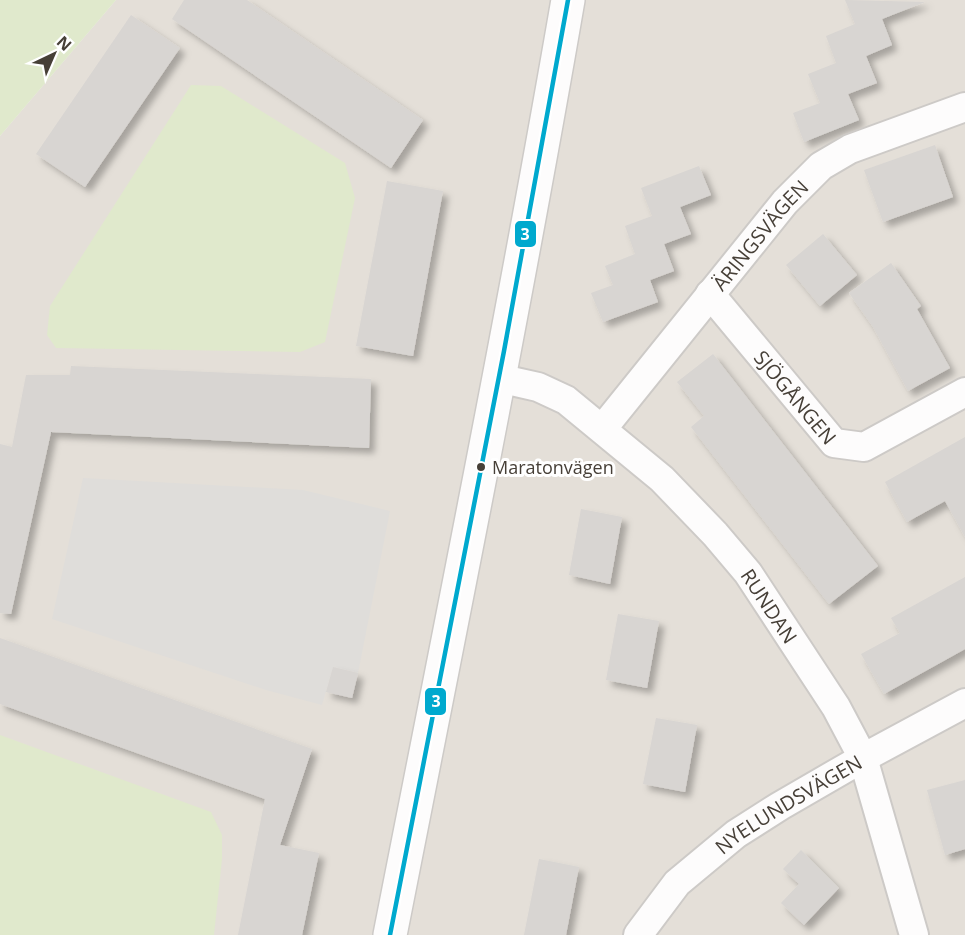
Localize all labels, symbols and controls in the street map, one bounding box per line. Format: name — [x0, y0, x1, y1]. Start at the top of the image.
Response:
north arrow — [24, 24, 84, 84]
text: N — [52, 31, 77, 56]
street label: ÄRINGSVÄGEN — [706, 173, 814, 296]
line badge: 3 — [514, 220, 537, 248]
text: 3 — [520, 223, 530, 245]
street label: SJÖGÅNGEN — [749, 344, 843, 450]
place label: Maratonvägen — [492, 455, 614, 479]
marker: Maratonvägen — [475, 461, 487, 473]
street label: RUNDAN — [735, 563, 804, 648]
line badge: 3 — [424, 687, 447, 716]
text: 3 — [431, 690, 441, 712]
street label: NYELUNDSVÄGEN — [709, 748, 867, 860]

